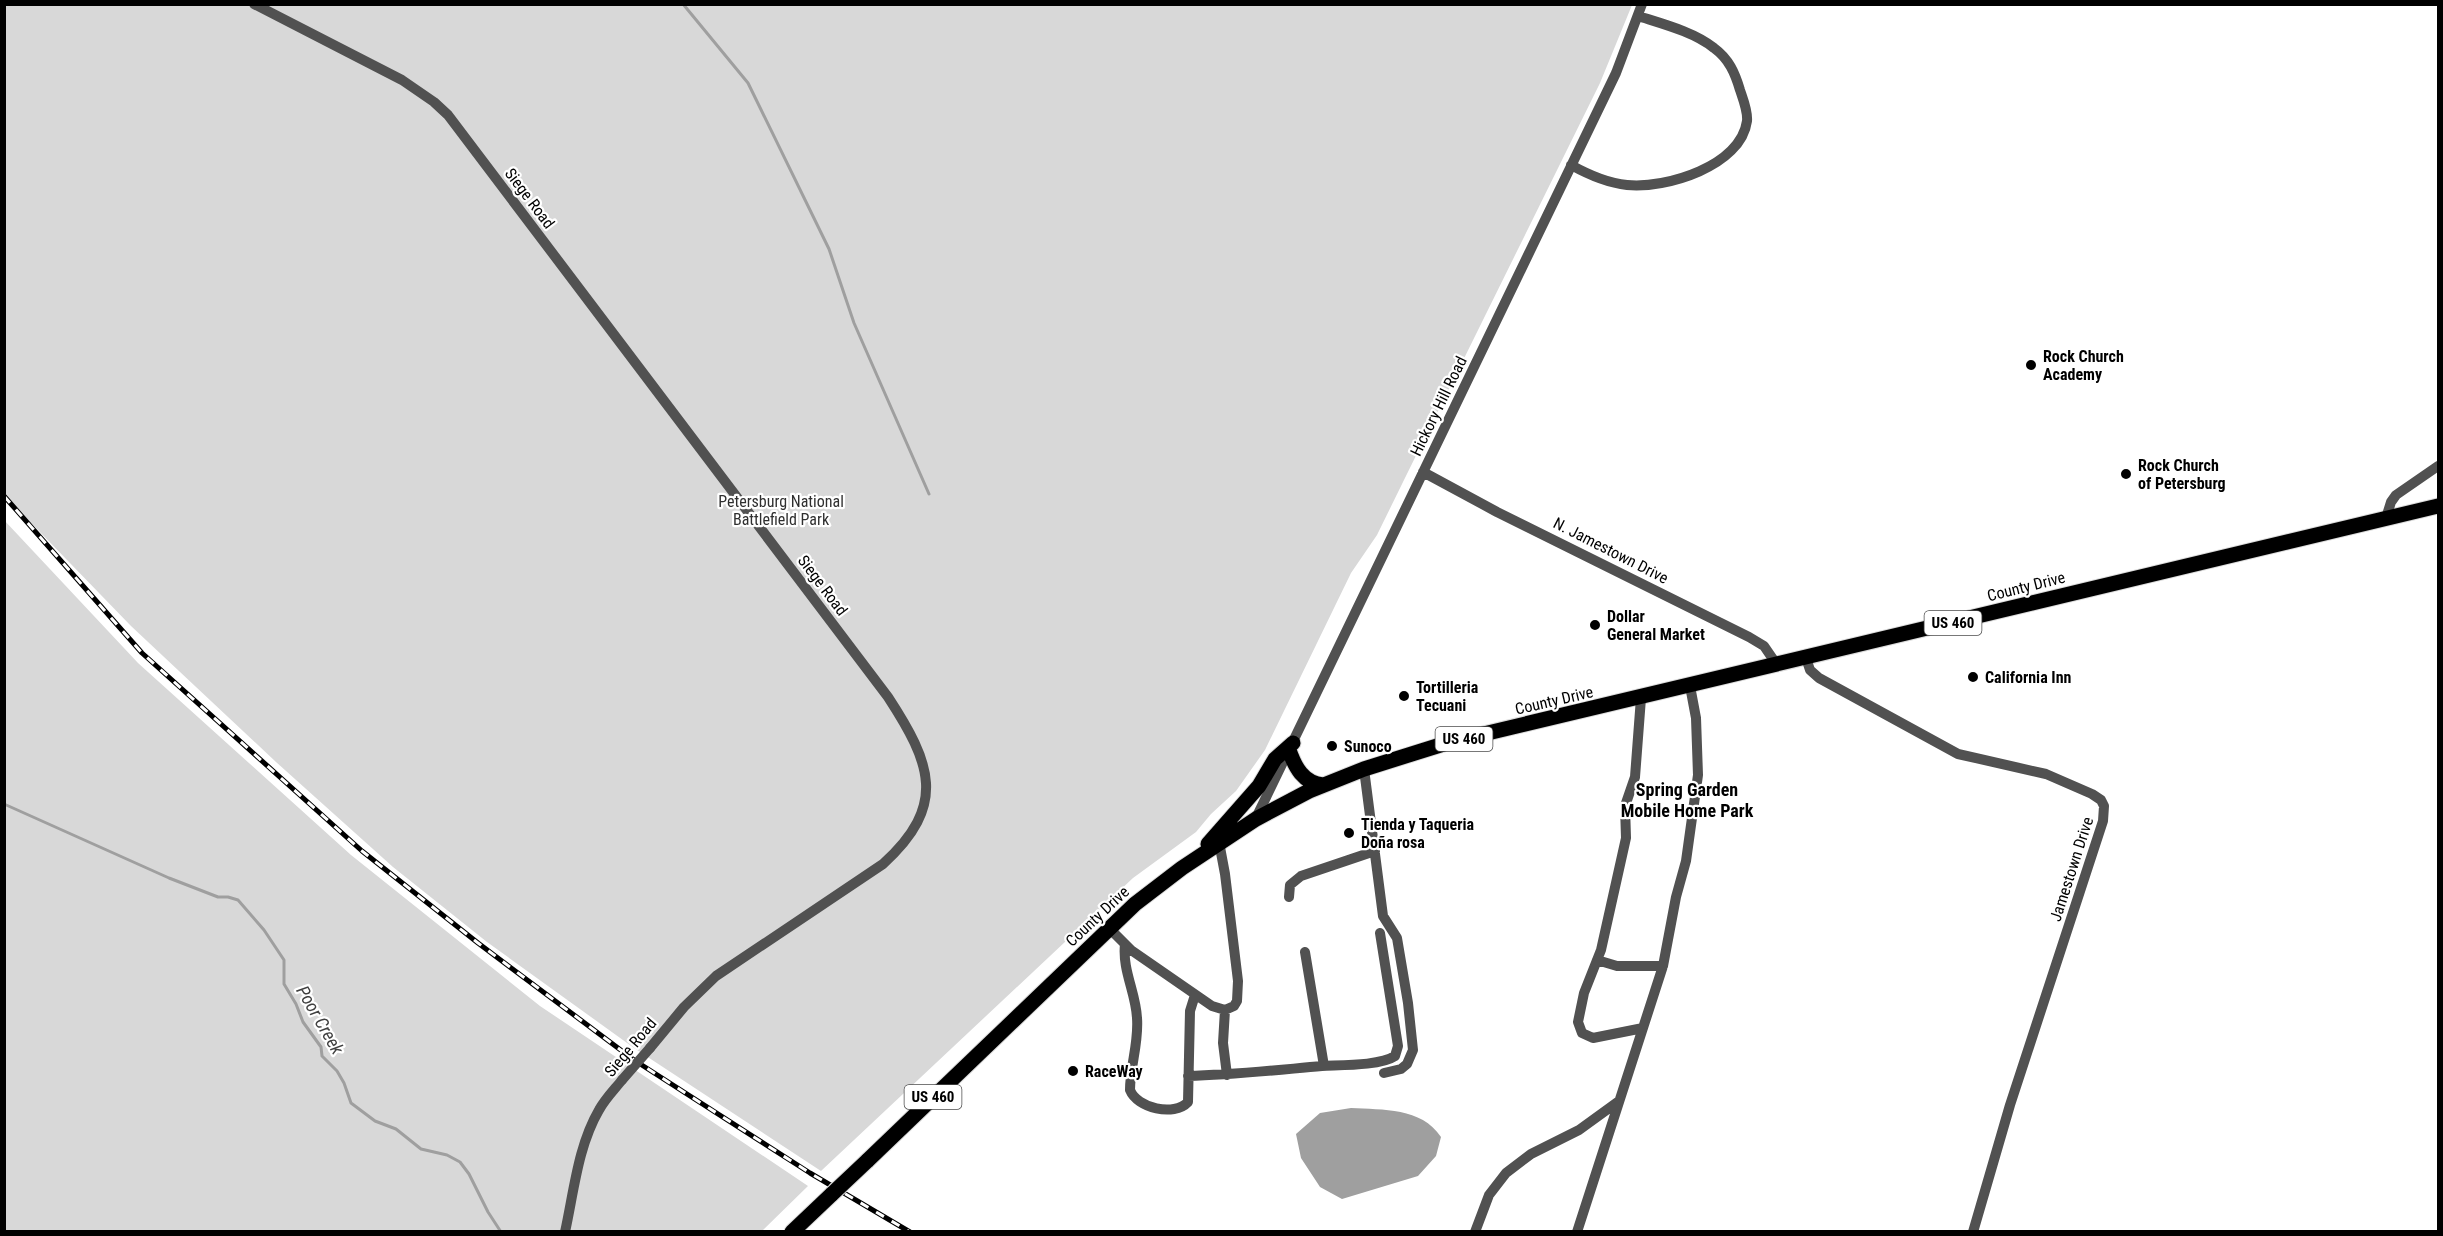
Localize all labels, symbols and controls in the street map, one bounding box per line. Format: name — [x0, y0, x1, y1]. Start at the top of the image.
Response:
street label: Siege Road — [501, 164, 558, 232]
place label: Rock Church Academy — [2043, 347, 2124, 384]
street label: Hickory Hill Road — [1406, 353, 1471, 459]
marker: Rock Church Academy — [2024, 358, 2038, 372]
place label: Rock Church of Petersburg — [2138, 456, 2226, 493]
marker: Rock Church of Petersburg — [2119, 467, 2133, 481]
park label: Petersburg National Battlefield Park — [718, 492, 844, 529]
street label: N. Jamestown Drive — [1550, 513, 1671, 588]
street label: Siege Road — [794, 551, 851, 619]
street label: County Drive — [1985, 568, 2067, 605]
place label: Dollar General Market — [1607, 607, 1705, 644]
road number: US 460 — [1924, 611, 1982, 635]
marker: Dollar General Market — [1588, 618, 1602, 632]
place label: California Inn — [1985, 668, 2072, 687]
marker: California Inn — [1966, 670, 1980, 684]
place label: Tortilleria Tecuani — [1416, 678, 1479, 715]
street label: County Drive — [1513, 682, 1595, 719]
marker: Tortilleria Tecuani — [1397, 689, 1411, 703]
road number: US 460 — [1436, 727, 1492, 751]
place label: Sunoco — [1344, 737, 1392, 756]
marker: Sunoco — [1325, 739, 1339, 753]
district label: Spring Garden Mobile Home Park — [1621, 779, 1754, 821]
place label: Tienda y Taqueria Doña rosa — [1361, 815, 1474, 852]
street label: Jamestown Drive — [2046, 815, 2097, 924]
marker: Tienda y Taqueria Doña rosa — [1342, 826, 1356, 840]
street label: County Drive — [1062, 882, 1133, 950]
water label: Poor Creek — [292, 982, 349, 1059]
street label: Siege Road — [600, 1014, 660, 1080]
place label: RaceWay — [1085, 1062, 1143, 1081]
marker: RaceWay — [1066, 1064, 1080, 1078]
road number: US 460 — [904, 1085, 962, 1109]

